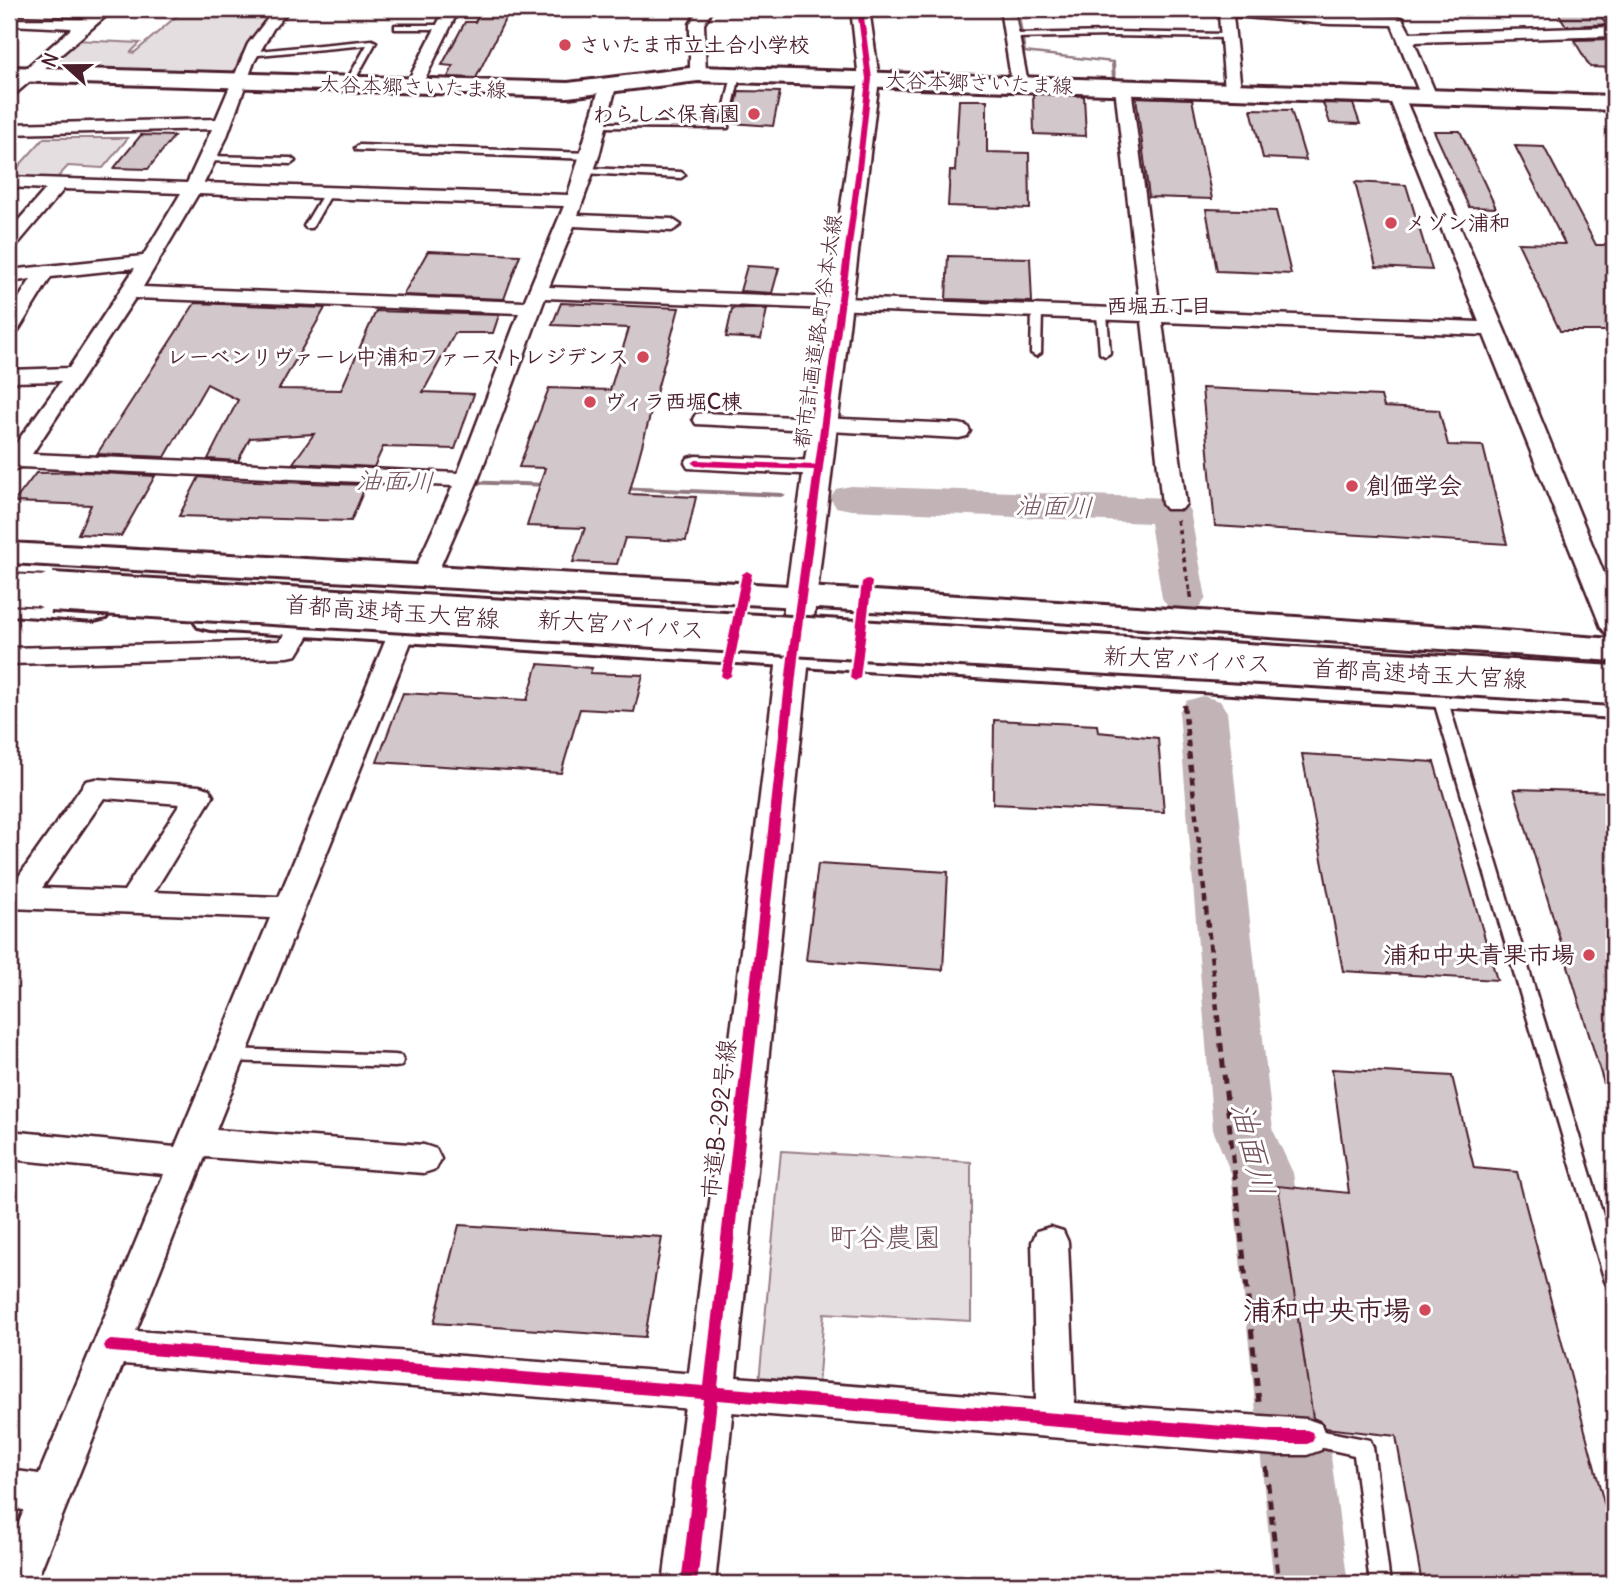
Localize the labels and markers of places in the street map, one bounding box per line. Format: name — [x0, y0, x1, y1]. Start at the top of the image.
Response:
place label: さいたま市立土合小学校 — [579, 31, 810, 58]
marker: さいたま市立土合小学校 — [557, 37, 573, 53]
place label: わらしべ保育園 — [593, 100, 740, 127]
marker: わらしべ保育園 — [746, 106, 762, 122]
place label: メゾン浦和 — [1405, 209, 1510, 236]
marker: メゾン浦和 — [1383, 215, 1399, 231]
place label: レーベンリヴァーレ中浦和ファーストレジデンス — [167, 343, 629, 370]
marker: レーベンリヴァーレ中浦和ファーストレジデンス — [635, 349, 651, 365]
place label: ヴィラ西堀C棟 — [604, 388, 742, 415]
marker: ヴィラ西堀C棟 — [582, 394, 598, 410]
place label: 創価学会 — [1366, 470, 1462, 500]
marker: 創価学会 — [1344, 478, 1360, 494]
place label: 浦和中央青果市場 — [1383, 939, 1575, 969]
marker: 浦和中央青果市場 — [1581, 947, 1597, 963]
place label: 浦和中央市場 — [1243, 1292, 1411, 1328]
marker: 浦和中央市場 — [1417, 1302, 1433, 1318]

